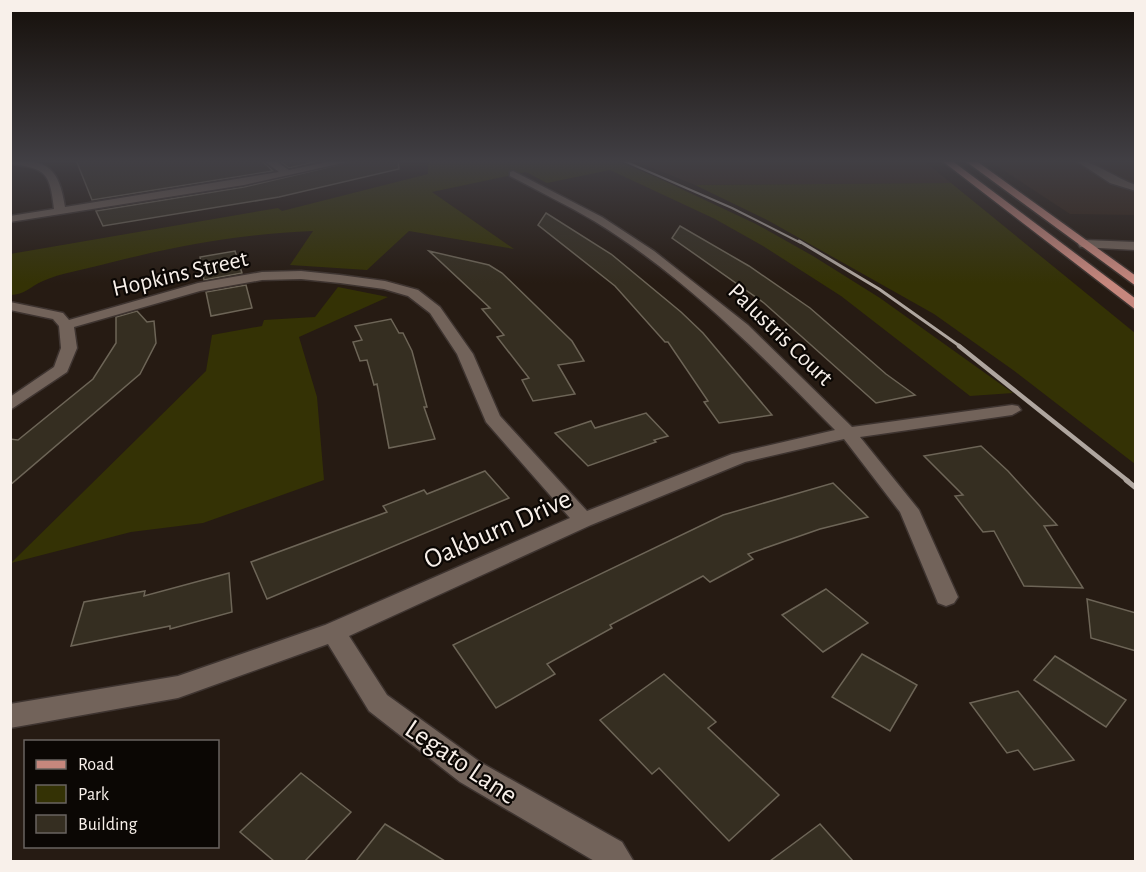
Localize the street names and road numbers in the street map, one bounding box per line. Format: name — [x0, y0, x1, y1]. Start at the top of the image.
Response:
street label: Hopkins Street — [110, 247, 251, 301]
street label: Palustris Court — [723, 279, 838, 391]
street label: Oakburn Drive — [420, 485, 576, 575]
street label: Legato Lane — [400, 715, 522, 810]

